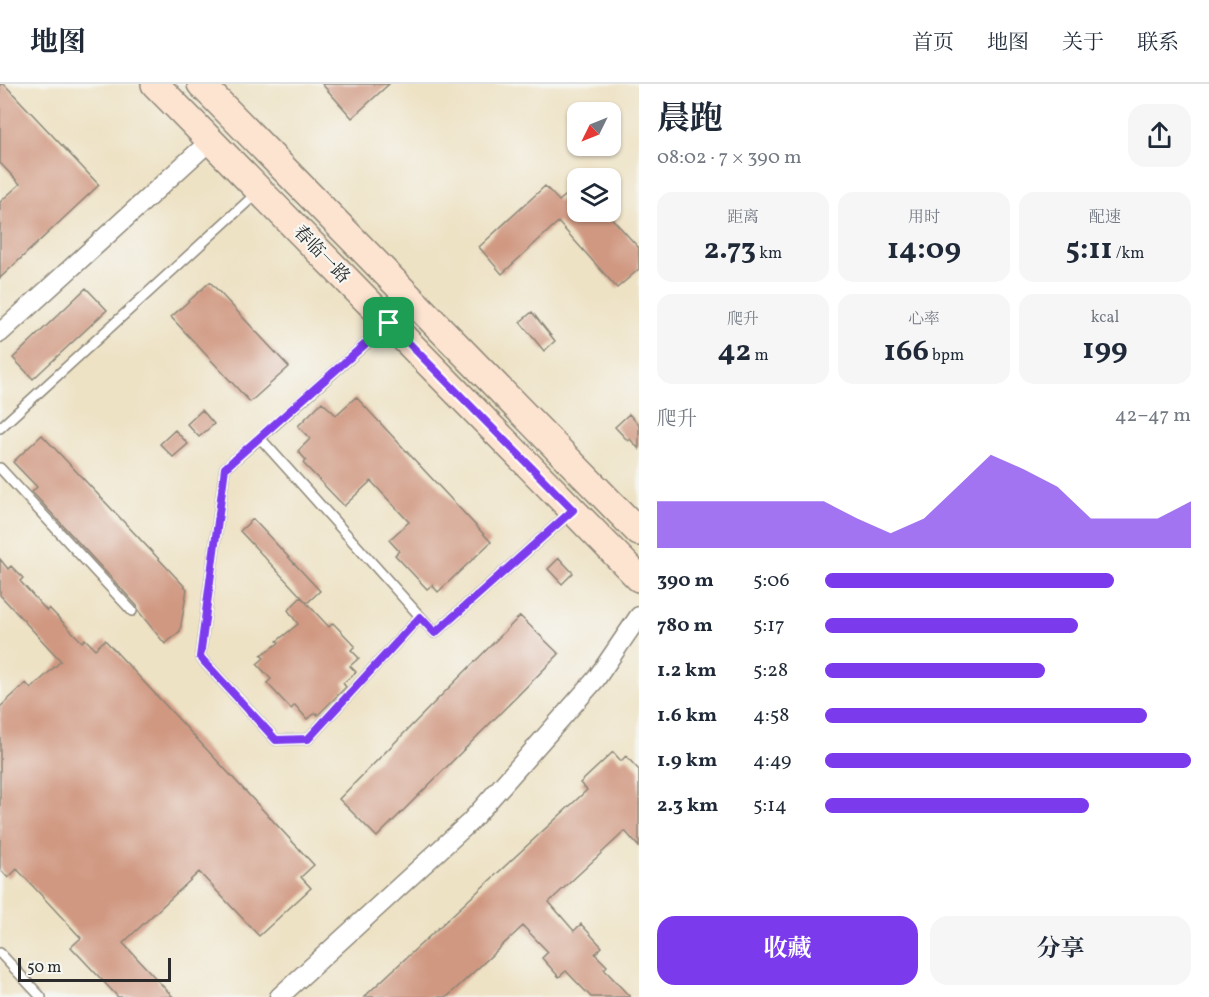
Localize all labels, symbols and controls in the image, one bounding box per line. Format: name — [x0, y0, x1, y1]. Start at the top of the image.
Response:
text: 地图 — [30, 24, 86, 63]
text: 首页 — [912, 29, 954, 58]
text: 地图 — [987, 29, 1029, 58]
text: 关于 — [1062, 29, 1104, 58]
text: 联系 — [1137, 29, 1179, 58]
text: 晨跑 — [657, 98, 723, 144]
north arrow — [567, 102, 621, 156]
map controls — [567, 102, 621, 222]
button: share — [1128, 104, 1191, 167]
text: 08:02 · 7 × 390 m — [657, 144, 802, 172]
button: layers — [567, 168, 621, 222]
text: 距离 — [727, 207, 759, 229]
text: 用时 — [908, 207, 940, 229]
text: 配速 — [1089, 207, 1121, 229]
street label: 春临一路 — [287, 220, 355, 290]
text: 2.73 — [704, 229, 756, 271]
text: 14:09 — [887, 229, 961, 271]
text: 5:11 — [1066, 229, 1113, 271]
text: km — [756, 243, 782, 265]
text: /km — [1113, 243, 1145, 265]
pin — [363, 297, 414, 348]
icon: arrive — [372, 306, 405, 339]
text: kcal — [1091, 307, 1119, 329]
text: 爬升 — [727, 309, 759, 331]
text: 心率 — [908, 309, 940, 331]
text: 199 — [1082, 329, 1128, 371]
text: 42 — [717, 331, 751, 373]
text: 166 — [884, 331, 929, 373]
text: m — [751, 345, 769, 367]
text: bpm — [929, 345, 964, 367]
text: 42–47 m — [1115, 402, 1191, 430]
text: 爬升 — [657, 406, 697, 434]
text: 390 m — [657, 567, 714, 595]
text: 5:06 — [753, 567, 790, 595]
text: 780 m — [657, 612, 713, 640]
text: 5:17 — [753, 612, 785, 640]
text: 1.2 km — [657, 657, 717, 685]
text: 5:28 — [753, 657, 788, 685]
text: 1.6 km — [657, 702, 717, 730]
text: 4:58 — [753, 702, 789, 730]
text: 1.9 km — [657, 747, 717, 775]
text: 4:49 — [753, 747, 791, 775]
text: 2.3 km — [657, 792, 718, 820]
text: 5:14 — [753, 792, 787, 820]
button: 收藏 — [657, 916, 918, 985]
button: 分享 — [930, 916, 1191, 985]
scale bar — [18, 955, 171, 982]
text: 50 m — [27, 957, 61, 979]

